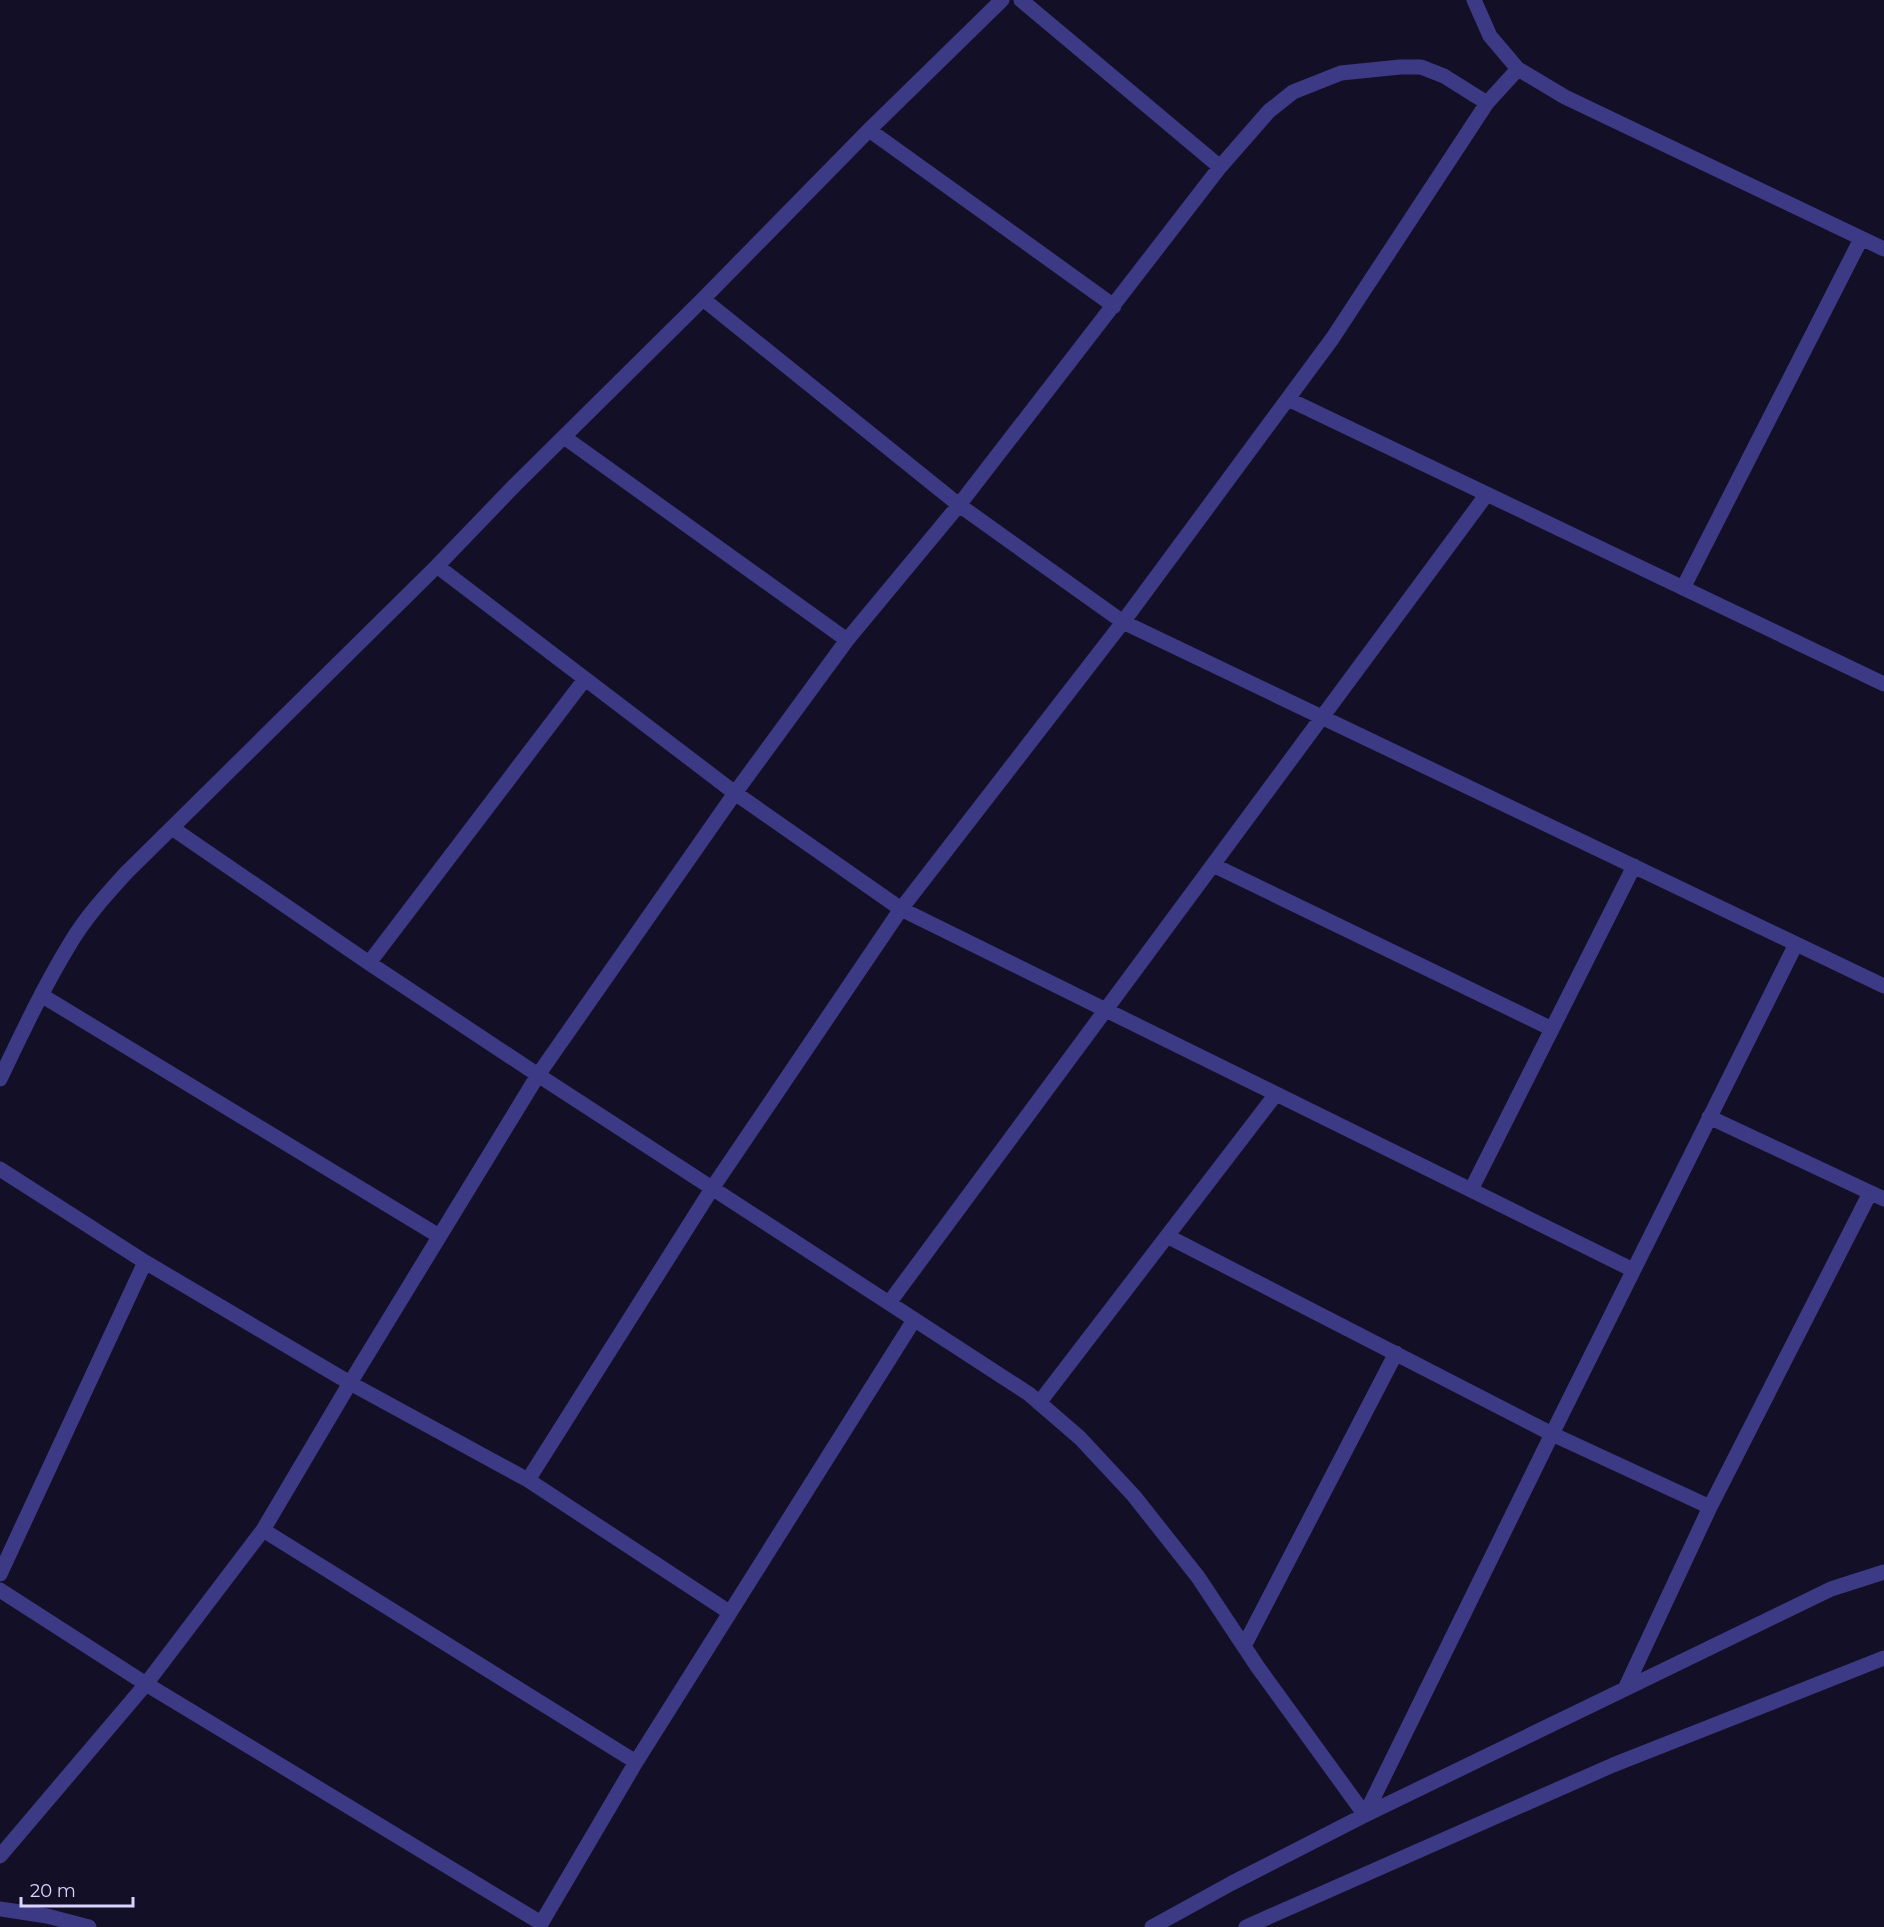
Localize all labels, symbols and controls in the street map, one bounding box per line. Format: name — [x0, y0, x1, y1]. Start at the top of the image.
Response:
scale bar — [21, 1870, 134, 1908]
text: 20 m — [30, 1880, 76, 1902]

